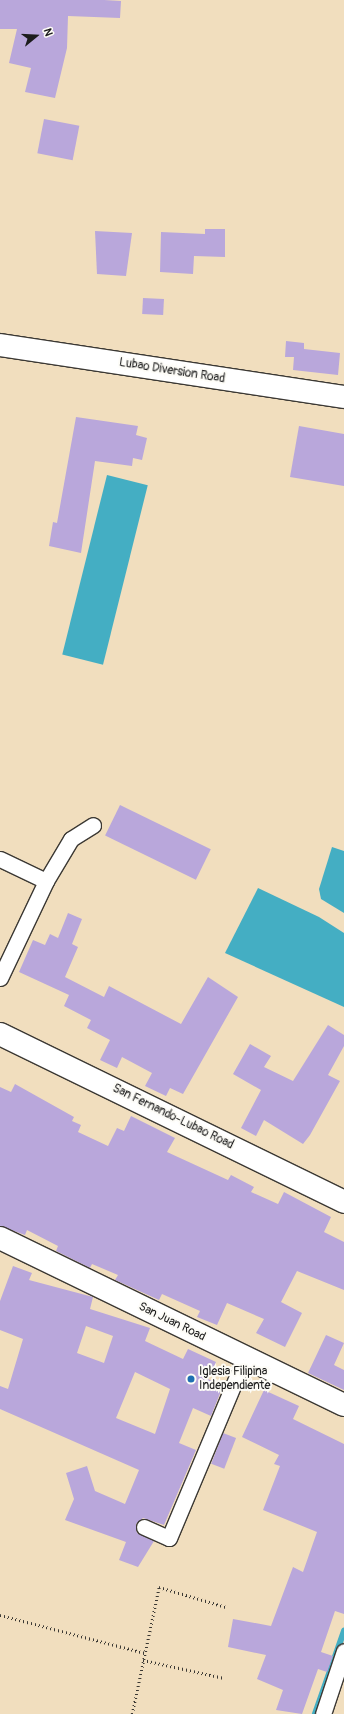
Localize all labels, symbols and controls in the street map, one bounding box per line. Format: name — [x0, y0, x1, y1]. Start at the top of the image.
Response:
north arrow — [16, 16, 56, 56]
text: N — [41, 27, 55, 38]
street label: Lubao Diversion Road — [118, 356, 226, 386]
street label: San Fernando-Lubao Road — [110, 1081, 236, 1153]
street label: San Juan Road — [136, 1300, 208, 1344]
place label: Iglesia Filipina Independiente — [199, 1365, 270, 1393]
marker: Iglesia Filipina Independiente — [186, 1374, 196, 1384]

